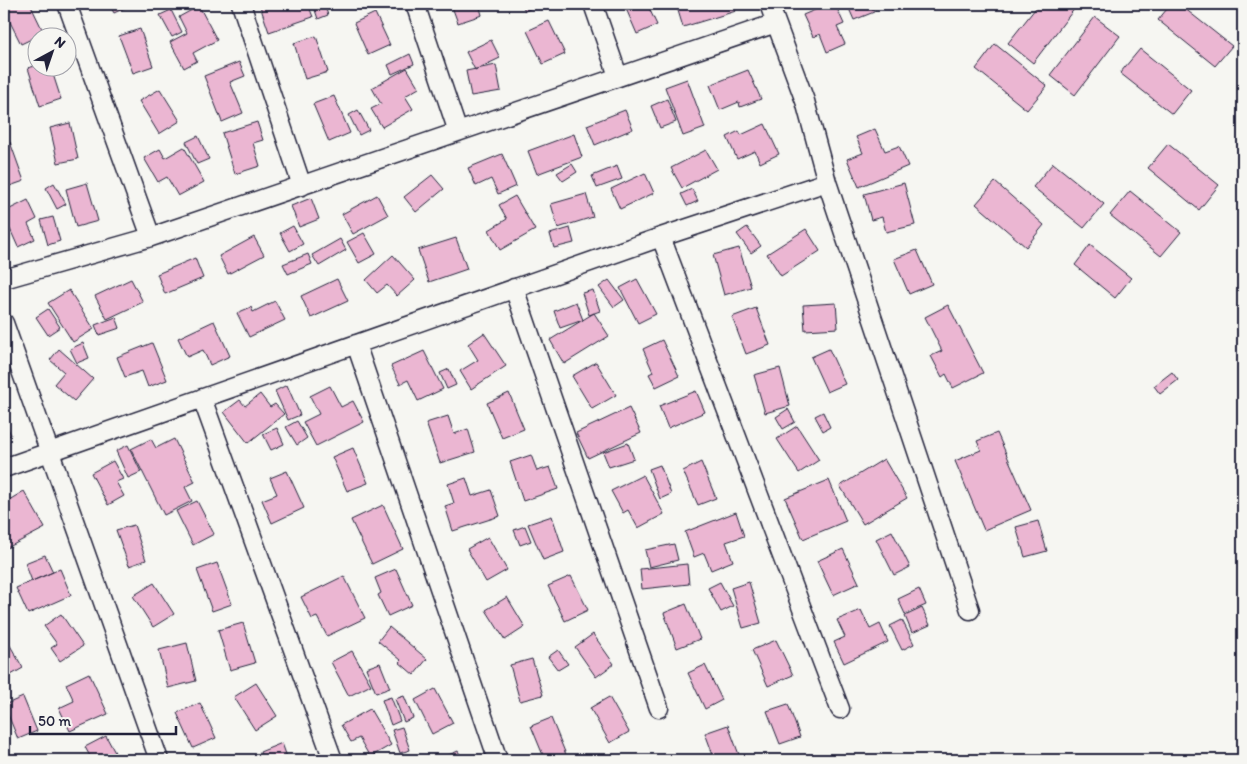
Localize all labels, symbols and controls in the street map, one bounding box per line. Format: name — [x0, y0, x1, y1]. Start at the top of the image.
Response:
north arrow — [28, 28, 78, 78]
text: N — [51, 33, 69, 52]
scale bar — [30, 704, 176, 736]
text: 50 m — [38, 712, 71, 730]

